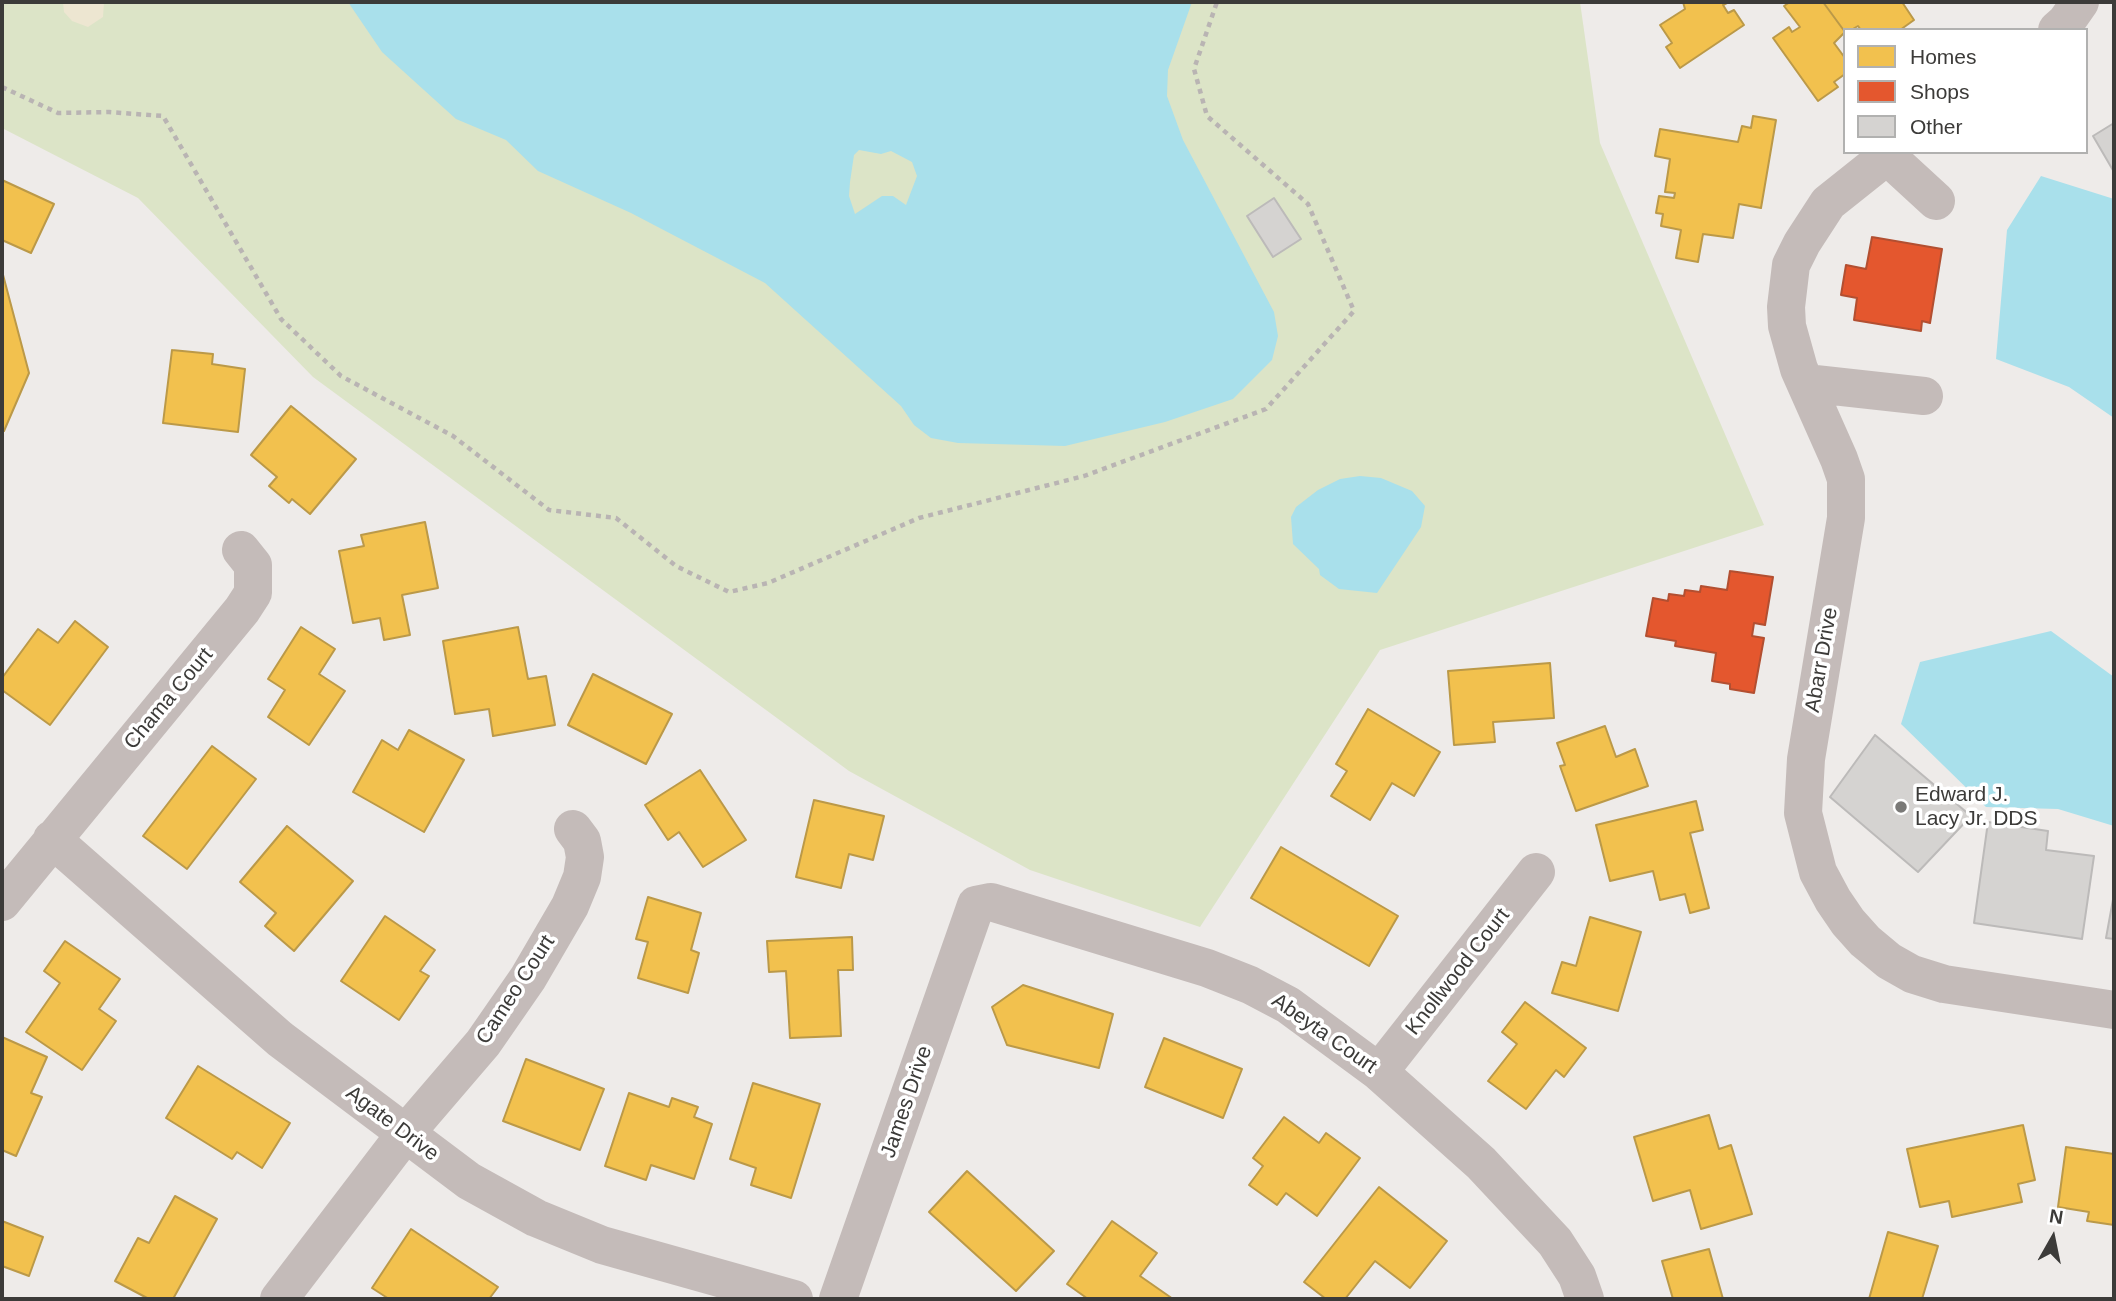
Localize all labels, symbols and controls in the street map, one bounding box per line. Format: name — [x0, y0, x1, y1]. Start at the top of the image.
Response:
legend — [1843, 28, 2088, 154]
text: Homes — [1910, 45, 1977, 68]
text: Shops — [1910, 80, 1970, 103]
text: Other — [1910, 115, 1963, 138]
street label: Abarr Drive — [1800, 606, 1844, 714]
street label: Chama Court — [119, 643, 219, 755]
place label: Edward J. Lacy Jr. DDS — [1915, 782, 2038, 832]
marker: Edward J. Lacy Jr. DDS — [1893, 799, 1909, 815]
street label: Knollwood Court — [1401, 904, 1515, 1040]
street label: Cameo Court — [471, 931, 561, 1049]
street label: Abeyta Court — [1267, 989, 1381, 1079]
street label: James Drive — [876, 1043, 938, 1161]
street label: Agate Drive — [341, 1081, 443, 1167]
north arrow — [2018, 1203, 2088, 1273]
text: N — [2048, 1205, 2065, 1228]

